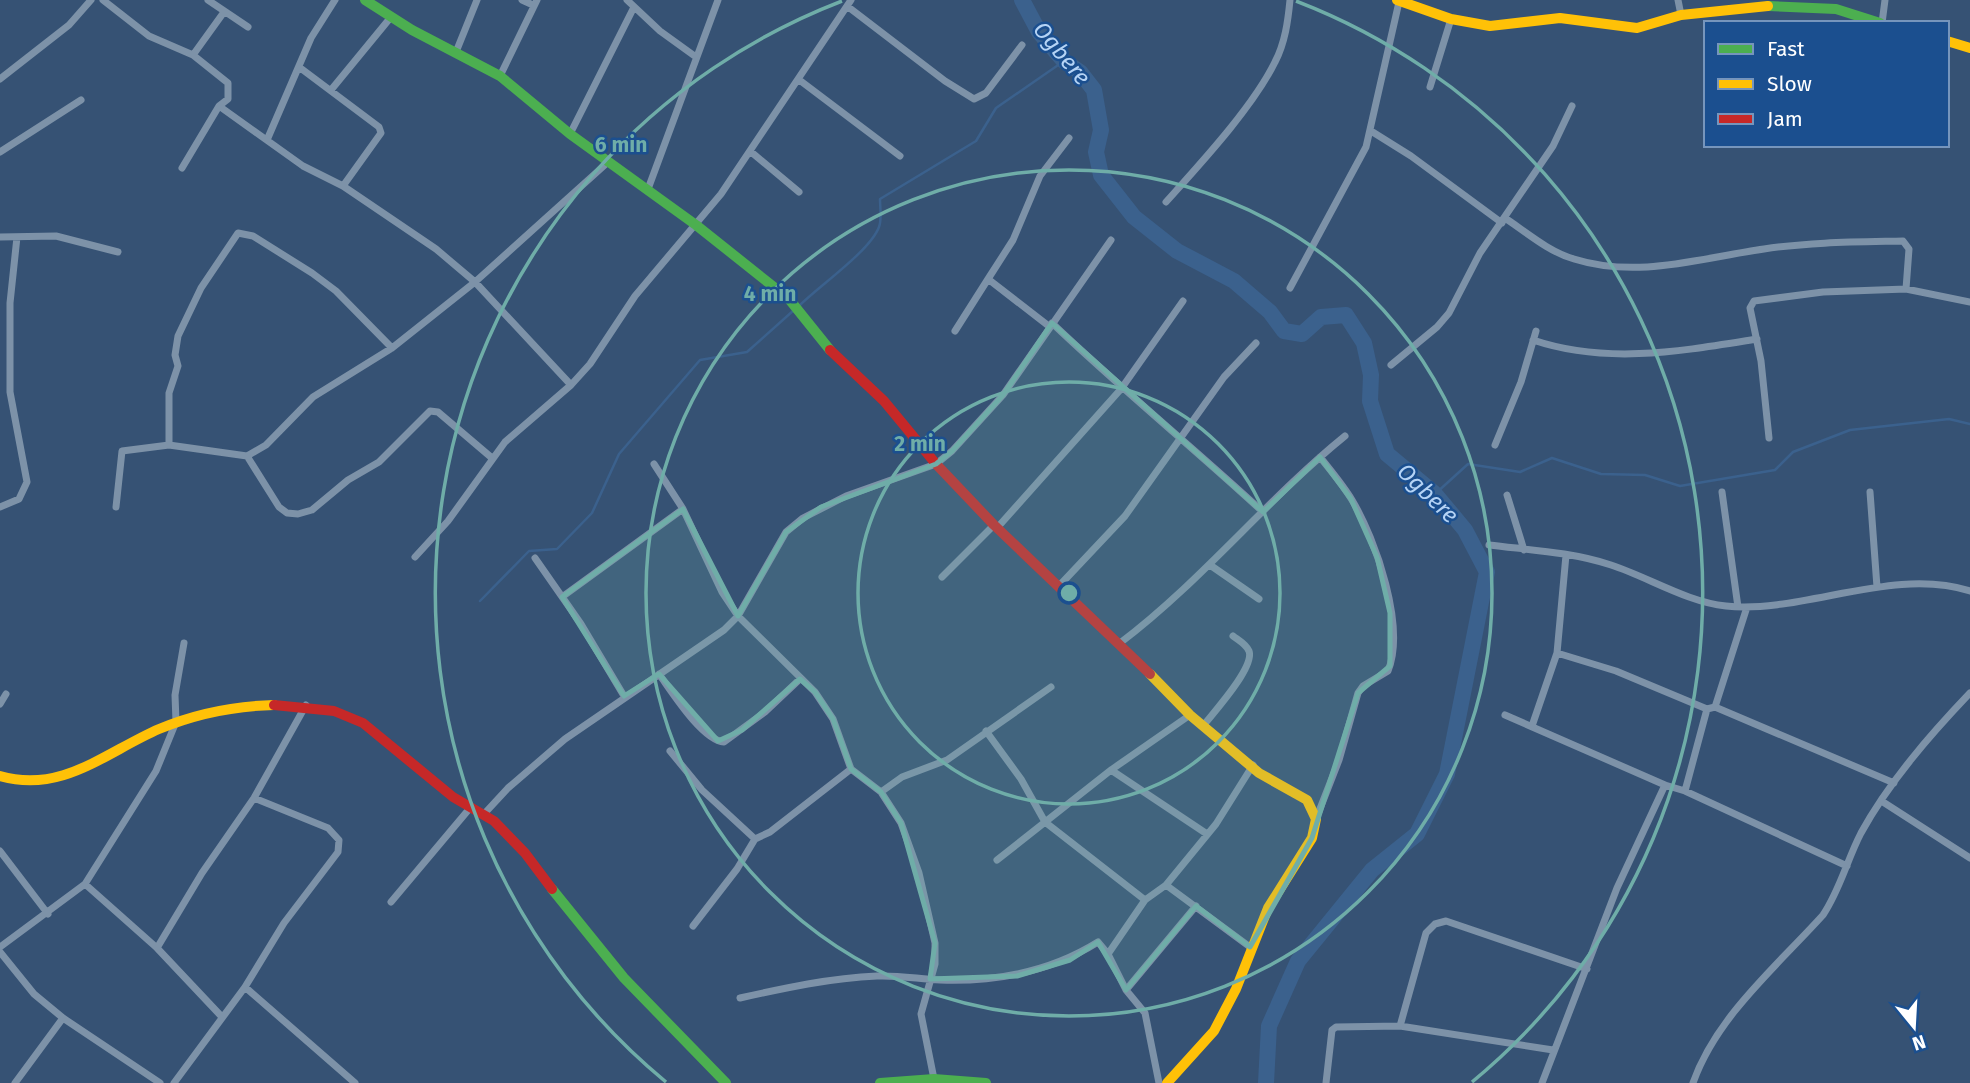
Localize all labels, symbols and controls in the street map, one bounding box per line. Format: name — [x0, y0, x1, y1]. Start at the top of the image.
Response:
water label: Ogbere — [1027, 16, 1097, 91]
legend — [1704, 21, 1949, 147]
text: Fast — [1767, 36, 1805, 62]
text: Slow — [1767, 71, 1812, 97]
text: Jam — [1767, 106, 1803, 132]
text: 6 min — [595, 132, 647, 158]
text: 4 min — [744, 281, 796, 307]
text: 2 min — [894, 431, 946, 457]
water label: Ogbere — [1392, 457, 1465, 529]
centre of rings — [1057, 581, 1081, 605]
north arrow — [1879, 992, 1949, 1062]
text: N — [1910, 1030, 1929, 1056]

